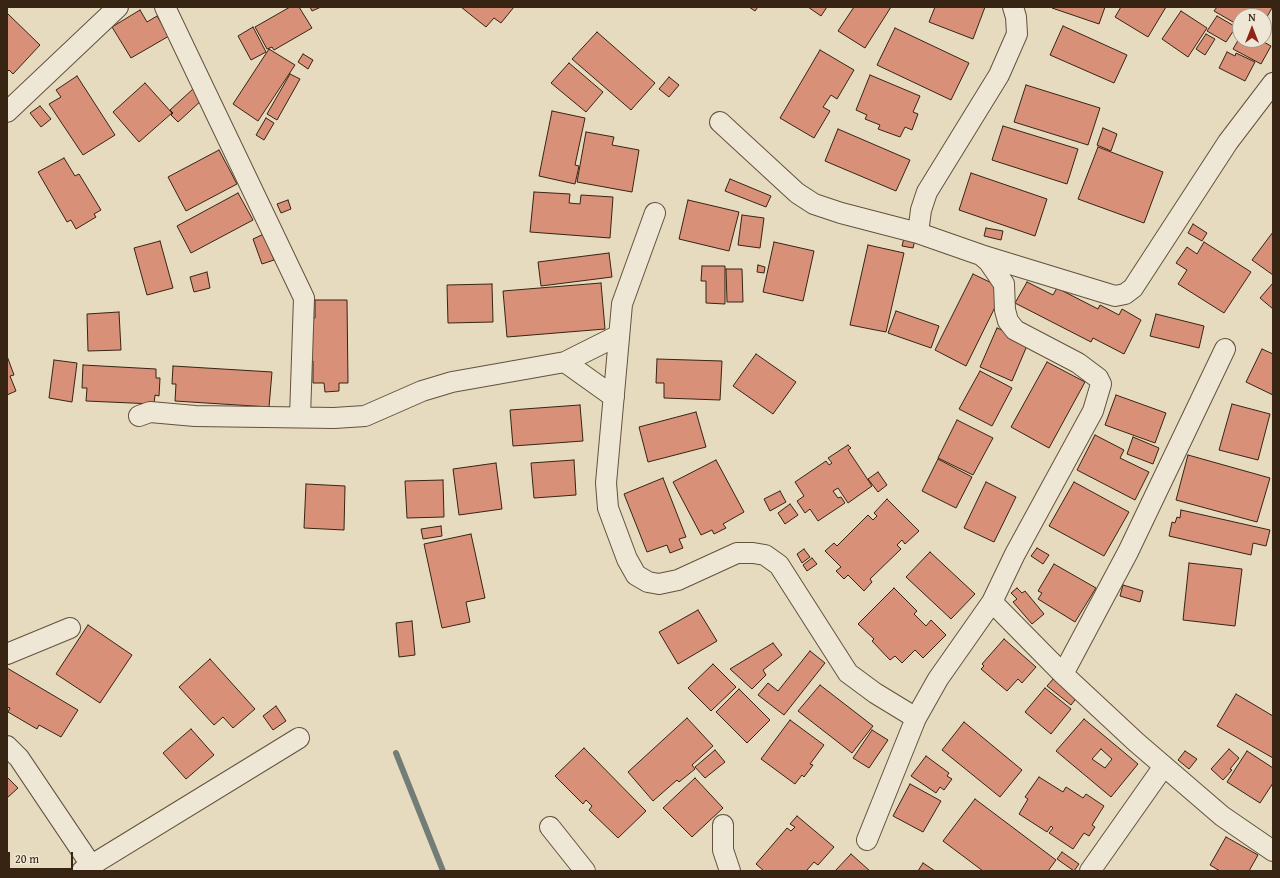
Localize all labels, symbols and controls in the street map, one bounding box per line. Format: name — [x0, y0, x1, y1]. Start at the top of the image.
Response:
north arrow — [1232, 8, 1272, 48]
text: N — [1248, 9, 1256, 25]
scale bar — [10, 844, 75, 870]
text: 20 m — [15, 850, 39, 867]

